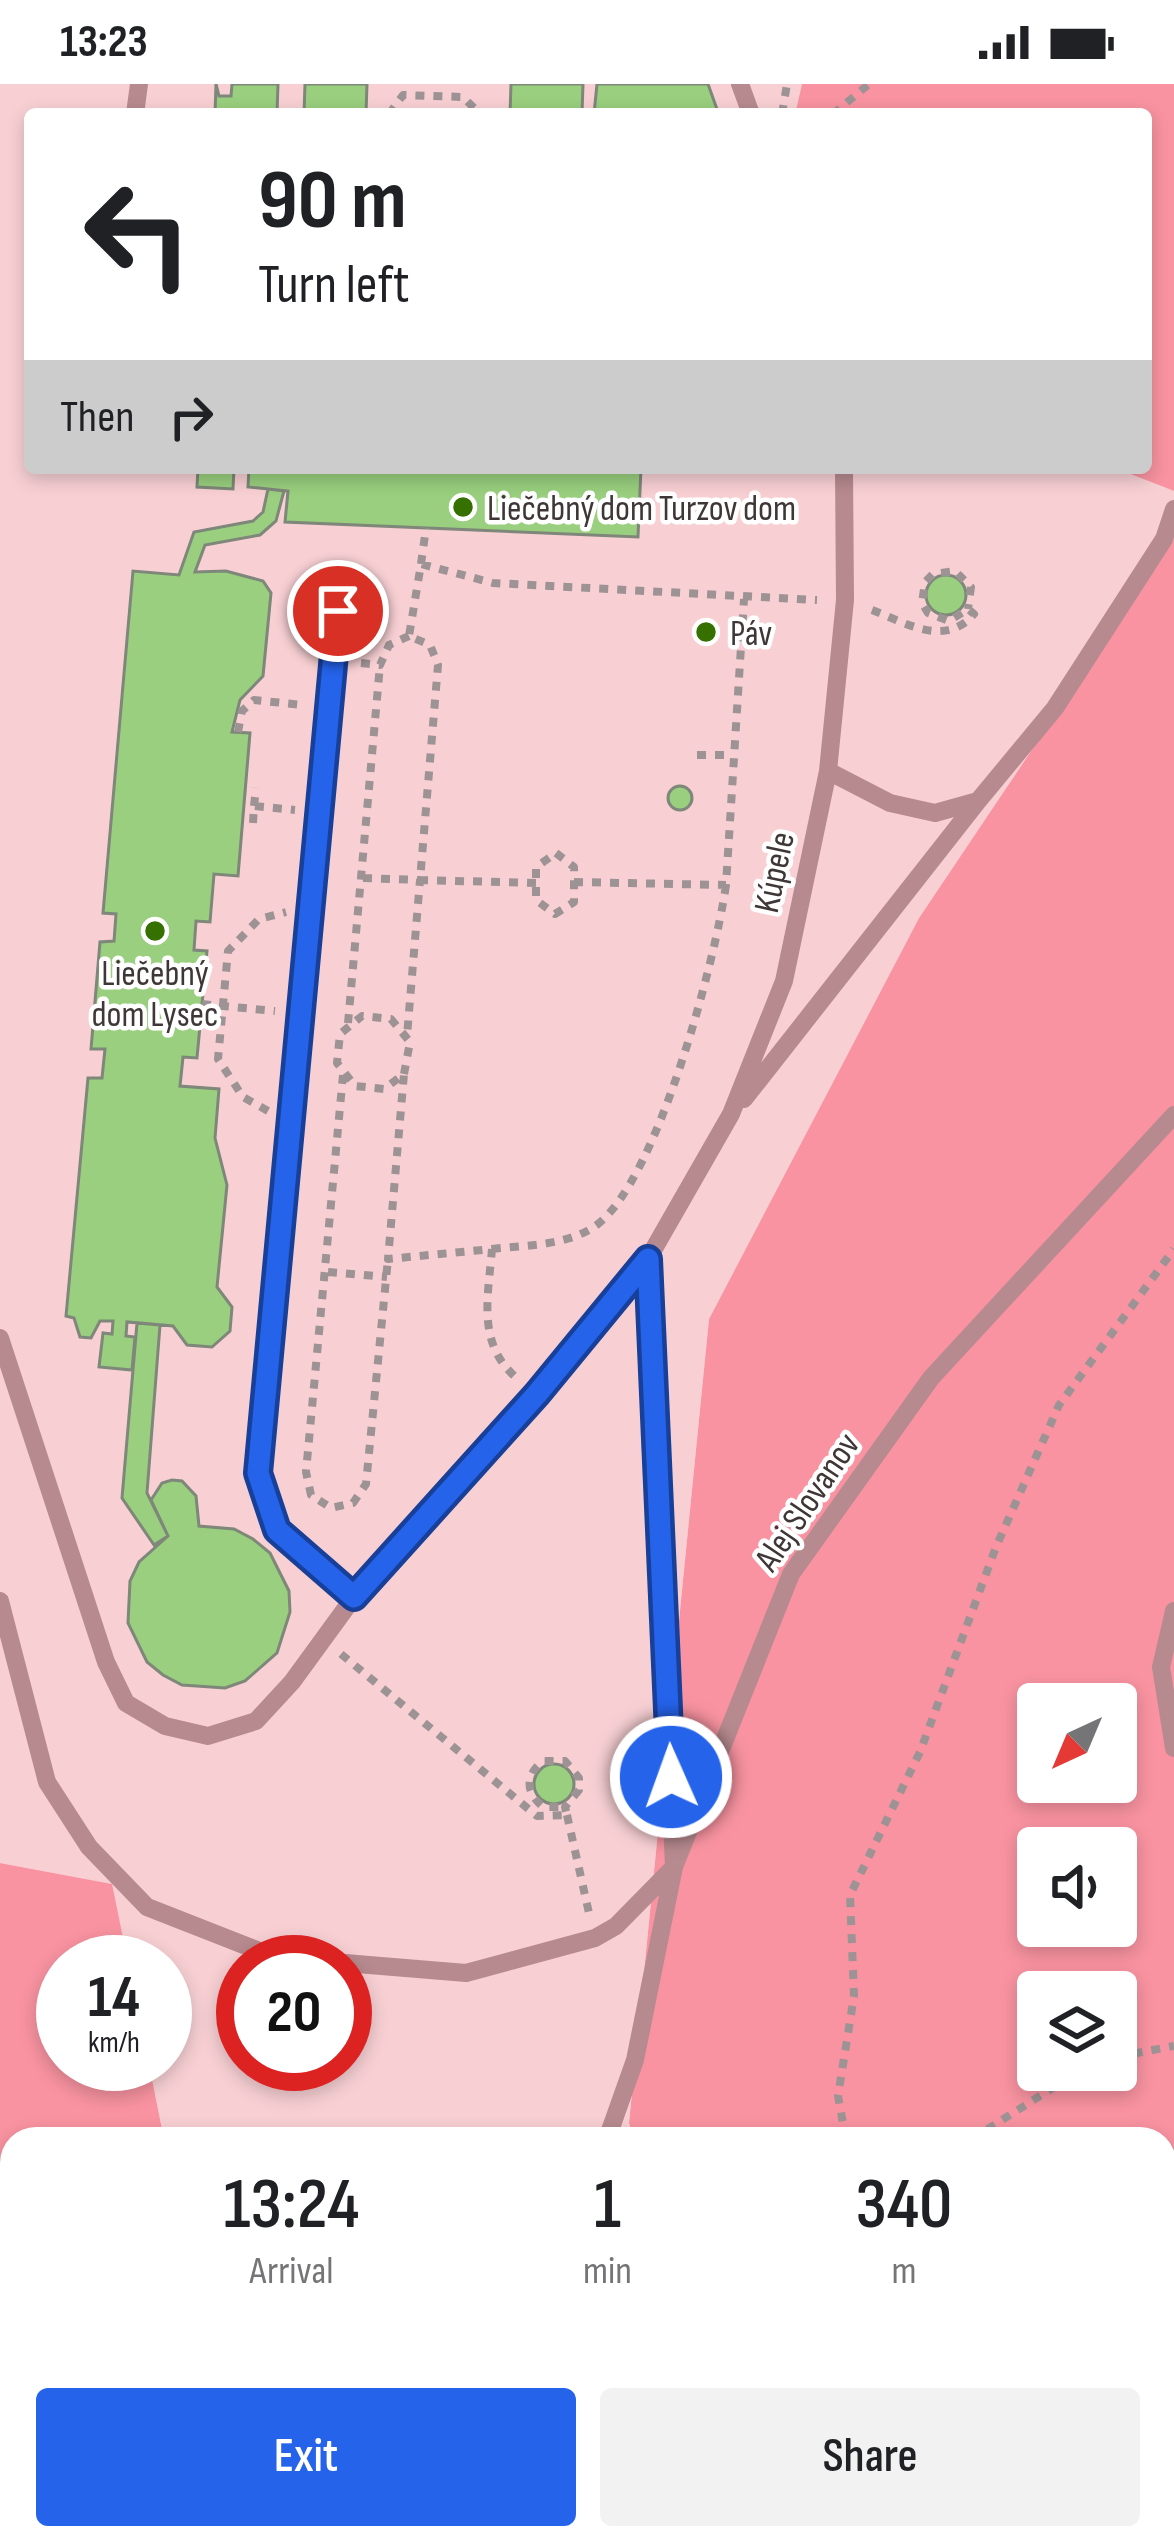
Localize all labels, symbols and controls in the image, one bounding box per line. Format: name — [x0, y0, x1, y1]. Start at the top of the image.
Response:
text: 13:23 — [60, 15, 148, 70]
text: 90 m — [258, 151, 407, 252]
icon: left — [60, 156, 216, 312]
text: Turn left — [258, 253, 410, 318]
icon: right — [158, 384, 224, 450]
text: Then — [60, 390, 134, 445]
place label: Liečebný dom Turzov dom — [487, 488, 796, 531]
marker: Liečebný dom Turzov dom — [450, 494, 476, 520]
pin — [287, 560, 389, 662]
icon: arrive — [305, 578, 371, 644]
place label: Páv — [730, 613, 772, 656]
marker: Páv — [693, 619, 719, 645]
street label: Kúpele — [746, 828, 805, 917]
marker: Liečebný dom Lysec — [142, 918, 168, 944]
place label: Liečebný dom Lysec — [92, 953, 218, 1037]
street label: Alej Slovanov — [746, 1425, 870, 1580]
north arrow — [1017, 1683, 1137, 1803]
map controls — [1017, 1683, 1137, 2091]
position arrow — [608, 1714, 734, 1840]
button: sound — [1017, 1827, 1137, 1947]
speed limit sign: 20 — [216, 1935, 372, 2091]
text: 14 — [88, 1962, 140, 2034]
button: layers — [1017, 1971, 1137, 2091]
text: km/h — [88, 2025, 140, 2061]
text: 13:24 — [224, 2162, 359, 2249]
text: 1 — [594, 2162, 621, 2249]
text: 340 — [855, 2162, 952, 2249]
text: Arrival — [250, 2248, 333, 2295]
text: min — [583, 2248, 632, 2295]
text: m — [891, 2248, 916, 2295]
button: Exit — [36, 2388, 576, 2526]
button: Share — [600, 2388, 1140, 2526]

